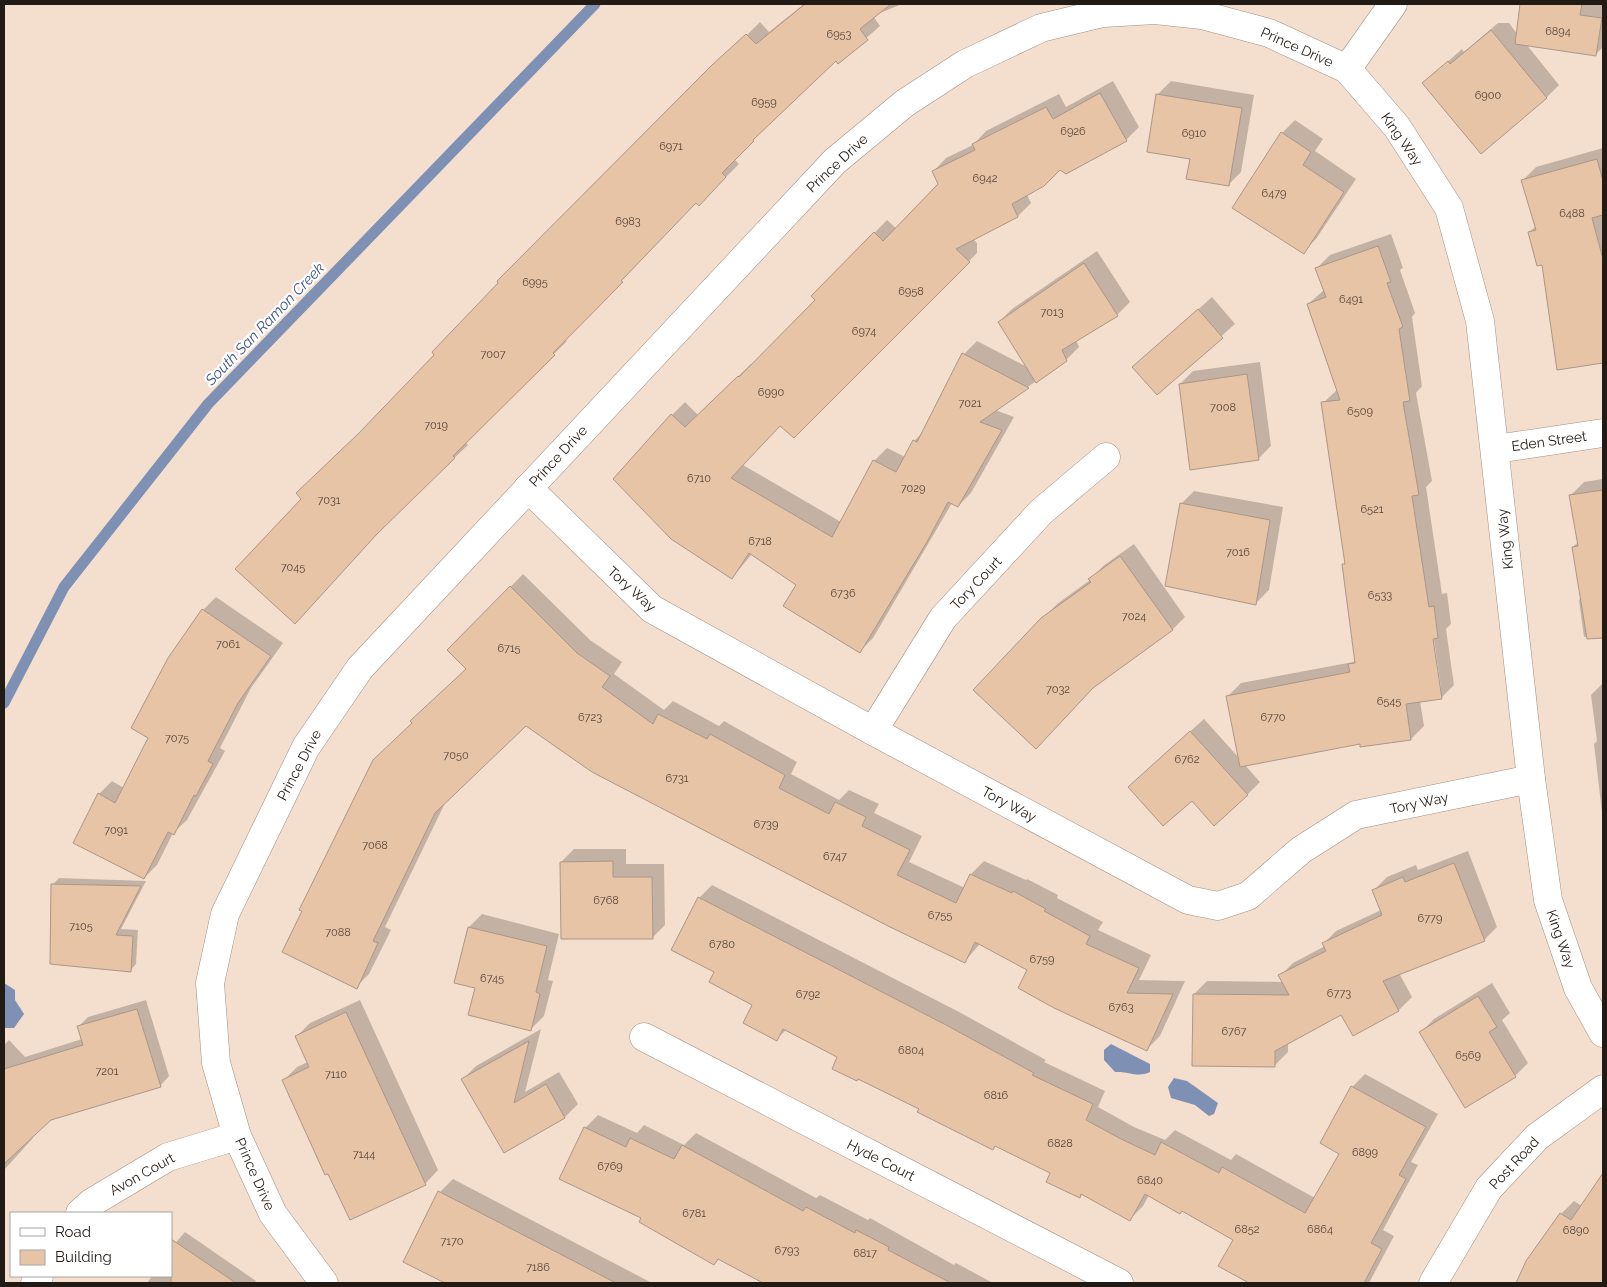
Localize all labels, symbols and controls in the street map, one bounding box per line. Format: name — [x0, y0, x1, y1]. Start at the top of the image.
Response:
street label: Prince Drive — [1258, 24, 1336, 70]
house number: 6894 — [1545, 25, 1571, 38]
house number: 6953 — [827, 28, 852, 41]
house number: 6900 — [1475, 89, 1502, 102]
house number: 6959 — [751, 96, 777, 109]
street label: King Way — [1378, 109, 1426, 169]
house number: 6926 — [1060, 125, 1086, 138]
house number: 6910 — [1182, 127, 1207, 140]
street label: Prince Drive — [803, 131, 871, 195]
house number: 6971 — [659, 140, 683, 153]
house number: 6942 — [973, 172, 998, 185]
house number: 6479 — [1262, 187, 1286, 200]
house number: 6488 — [1559, 207, 1585, 220]
house number: 6983 — [615, 215, 641, 228]
water label: South San Ramon Creek — [201, 259, 328, 390]
house number: 6995 — [522, 276, 548, 289]
house number: 6958 — [898, 285, 924, 298]
house number: 6491 — [1339, 293, 1363, 306]
house number: 7013 — [1040, 306, 1064, 319]
house number: 6974 — [852, 325, 876, 338]
house number: 7007 — [480, 348, 506, 361]
house number: 6990 — [758, 386, 784, 399]
house number: 7021 — [958, 397, 982, 410]
house number: 7008 — [1210, 401, 1236, 414]
house number: 6509 — [1347, 405, 1373, 418]
house number: 7019 — [424, 419, 448, 432]
street label: Prince Drive — [526, 422, 590, 490]
street label: Eden Street — [1510, 428, 1588, 454]
house number: 6710 — [687, 472, 711, 485]
house number: 7029 — [901, 482, 925, 495]
house number: 7031 — [317, 494, 341, 507]
house number: 6521 — [1360, 503, 1384, 516]
street label: King Way — [1494, 507, 1516, 570]
house number: 6718 — [748, 535, 772, 548]
house number: 7016 — [1226, 546, 1250, 559]
street label: Tory Court — [947, 553, 1005, 613]
house number: 7045 — [281, 561, 305, 574]
street label: Tory Way — [605, 563, 660, 615]
house number: 6736 — [830, 587, 856, 600]
house number: 6533 — [1368, 589, 1392, 602]
house number: 7024 — [1122, 610, 1146, 623]
house number: 7061 — [216, 638, 240, 651]
house number: 6715 — [497, 642, 521, 655]
house number: 7032 — [1046, 683, 1070, 696]
house number: 6545 — [1377, 695, 1401, 708]
house number: 6723 — [578, 711, 602, 724]
house number: 6770 — [1260, 711, 1286, 724]
street label: Prince Drive — [274, 727, 324, 803]
house number: 7075 — [165, 732, 189, 745]
house number: 7050 — [443, 749, 469, 762]
house number: 6762 — [1175, 753, 1200, 766]
house number: 6731 — [665, 772, 689, 785]
street label: Tory Way — [979, 783, 1039, 825]
street label: Tory Way — [1388, 789, 1450, 817]
house number: 6739 — [754, 818, 778, 831]
house number: 7091 — [104, 824, 128, 837]
house number: 7068 — [362, 839, 388, 852]
house number: 6747 — [823, 850, 847, 863]
house number: 6768 — [593, 894, 619, 907]
street label: King Way — [1544, 908, 1579, 971]
house number: 6755 — [928, 909, 952, 922]
house number: 6779 — [1418, 912, 1442, 925]
house number: 7105 — [69, 920, 93, 933]
house number: 7088 — [325, 926, 351, 939]
house number: 6780 — [709, 938, 735, 951]
house number: 6759 — [1030, 953, 1054, 966]
house number: 6745 — [480, 972, 504, 985]
house number: 6773 — [1327, 987, 1351, 1000]
house number: 6792 — [796, 988, 821, 1001]
house number: 6763 — [1108, 1001, 1134, 1014]
house number: 6767 — [1221, 1025, 1247, 1038]
house number: 6804 — [898, 1044, 924, 1057]
house number: 6569 — [1455, 1049, 1481, 1062]
house number: 7201 — [95, 1065, 119, 1078]
house number: 7110 — [325, 1068, 347, 1081]
house number: 6816 — [984, 1089, 1009, 1102]
street label: Post Road — [1486, 1134, 1542, 1192]
street label: Prince Drive — [232, 1135, 278, 1213]
street label: Hyde Court — [844, 1136, 918, 1184]
house number: 6828 — [1047, 1137, 1073, 1150]
house number: 6899 — [1352, 1146, 1378, 1159]
house number: 7144 — [353, 1148, 375, 1161]
street label: Avon Court — [107, 1149, 178, 1198]
house number: 6769 — [597, 1160, 623, 1173]
house number: 6840 — [1137, 1174, 1163, 1187]
house number: 6781 — [682, 1207, 706, 1220]
legend — [10, 1212, 172, 1277]
text: Road — [55, 1223, 91, 1241]
house number: 6852 — [1235, 1223, 1260, 1236]
house number: 6864 — [1307, 1223, 1333, 1236]
house number: 6890 — [1563, 1224, 1589, 1237]
house number: 7170 — [440, 1235, 464, 1248]
house number: 6793 — [775, 1244, 800, 1257]
house number: 6817 — [853, 1247, 877, 1260]
text: Building — [55, 1248, 112, 1266]
house number: 7186 — [526, 1261, 550, 1274]

